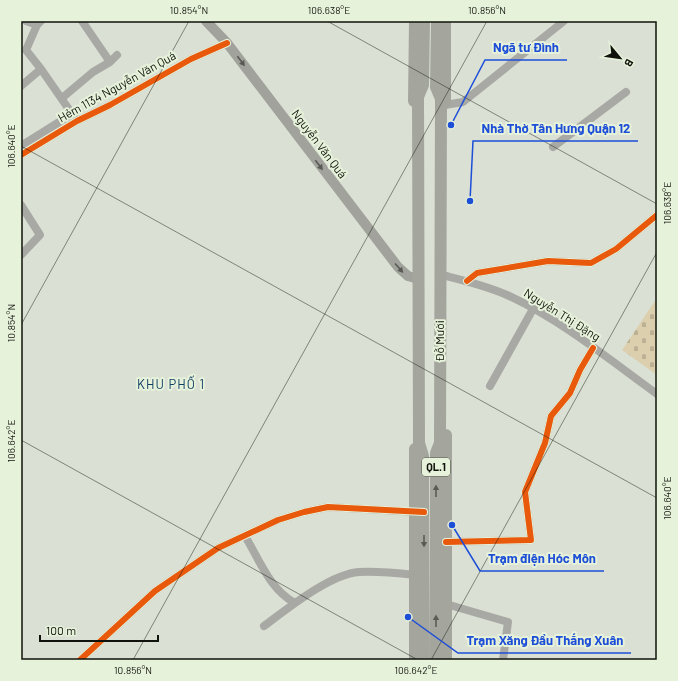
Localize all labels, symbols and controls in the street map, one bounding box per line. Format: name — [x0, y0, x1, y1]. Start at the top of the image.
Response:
text: 10.854°N — [170, 4, 208, 16]
text: 106.638°E — [308, 4, 350, 16]
text: 10.856°N — [468, 4, 506, 16]
callout: Ngã tư Đình — [485, 35, 567, 60]
north arrow — [600, 38, 640, 78]
text: Ngã tư Đình — [493, 39, 559, 55]
street label: Hẻm 1134 Nguyễn Văn Quá — [55, 48, 178, 124]
one-way arrow — [237, 56, 245, 67]
text: B — [622, 57, 637, 69]
street label: Nguyễn Văn Quá — [289, 106, 350, 181]
callout: Nhà Thờ Tân Hưng Quận 12 — [473, 116, 638, 141]
text: Nhà Thờ Tân Hưng Quận 12 — [482, 120, 630, 136]
text: 106.640°E — [5, 124, 17, 168]
one-way arrow — [315, 160, 323, 171]
text: 106.638°E — [661, 182, 673, 224]
one-way arrow — [394, 262, 403, 273]
street label: Nguyễn Thị Đặng — [522, 285, 603, 343]
text: 10.854°N — [5, 304, 17, 342]
street label: Đỗ Mười — [432, 320, 446, 362]
district label: KHU PHỐ 1 — [137, 375, 205, 392]
text: 106.642°E — [5, 420, 17, 462]
road number: QL.1 — [422, 458, 450, 476]
text: 106.640°E — [661, 476, 673, 520]
one-way arrow — [433, 484, 439, 497]
one-way arrow — [421, 535, 427, 548]
callout: Trạm điện Hóc Môn — [480, 546, 604, 571]
text: Trạm điện Hóc Môn — [488, 550, 596, 566]
one-way arrow — [433, 614, 439, 627]
scale bar — [40, 617, 158, 643]
text: 100 m — [46, 623, 76, 637]
callout: Trạm Xăng Đầu Thắng Xuân — [458, 628, 631, 653]
text: Trạm Xăng Đầu Thắng Xuân — [467, 632, 623, 648]
text: 10.856°N — [114, 664, 152, 676]
text: 106.642°E — [395, 664, 437, 676]

